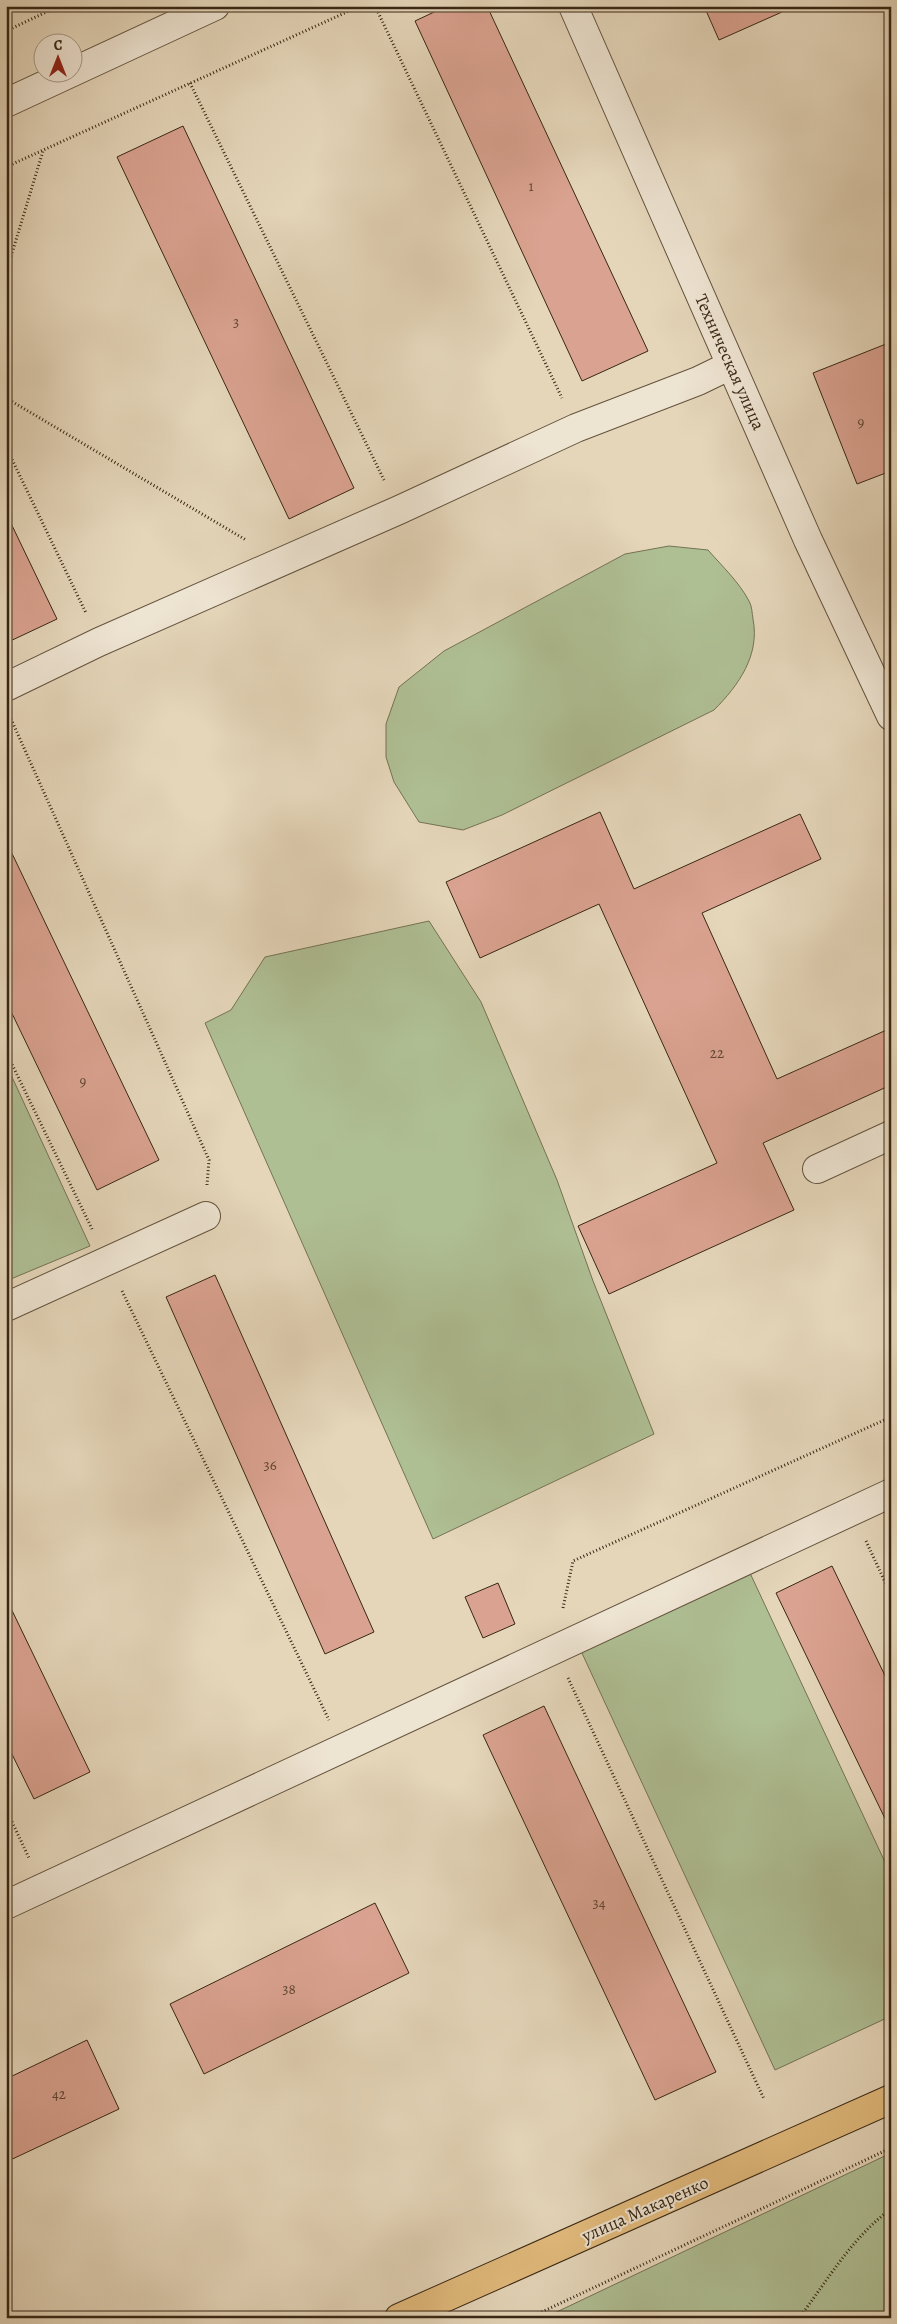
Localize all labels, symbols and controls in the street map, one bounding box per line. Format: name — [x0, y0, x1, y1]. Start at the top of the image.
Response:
north arrow — [32, 32, 82, 82]
text: С — [54, 36, 63, 55]
house number: 1 — [528, 176, 534, 196]
street label: Техническая улица — [689, 290, 771, 434]
house number: 3 — [233, 312, 239, 332]
house number: 9 — [858, 412, 865, 432]
house number: 22 — [710, 1043, 724, 1063]
house number: 9 — [80, 1071, 87, 1091]
house number: 36 — [263, 1455, 277, 1475]
house number: 34 — [592, 1893, 606, 1913]
house number: 38 — [282, 1979, 296, 1999]
house number: 42 — [52, 2084, 66, 2104]
street label: улица Макаренко — [577, 2170, 712, 2248]

